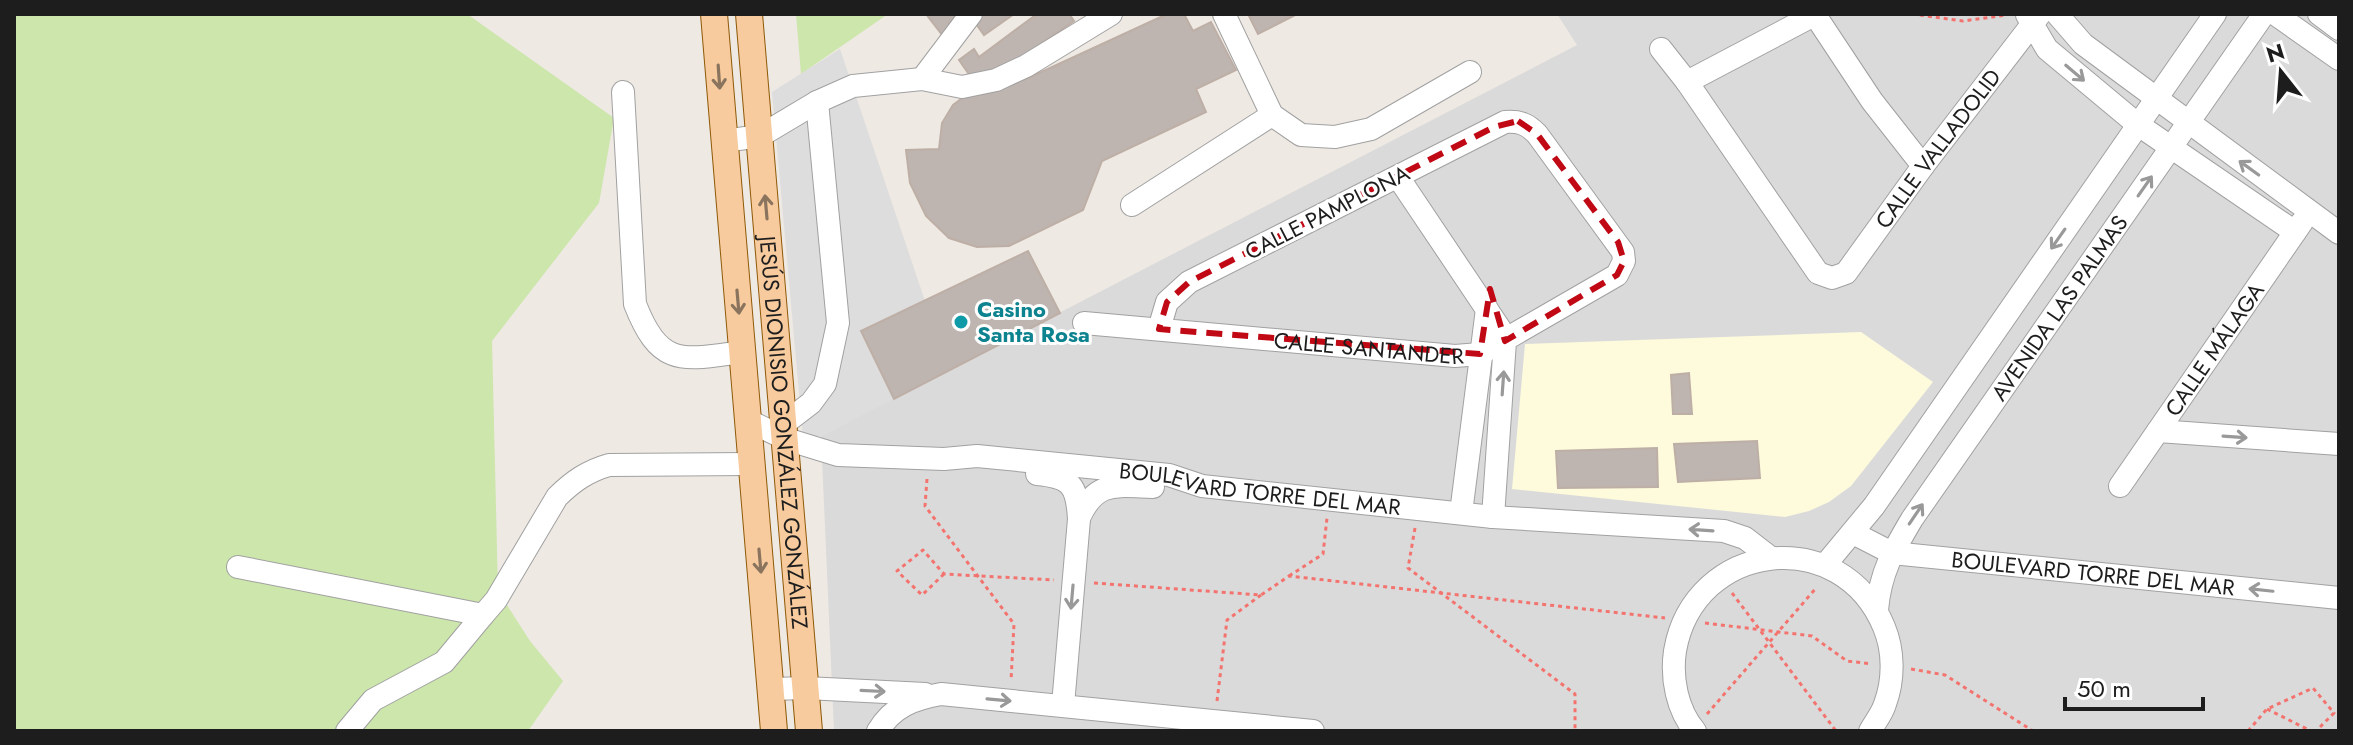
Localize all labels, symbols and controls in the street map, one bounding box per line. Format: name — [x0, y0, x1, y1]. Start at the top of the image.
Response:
north arrow — [2241, 32, 2321, 112]
text: N — [2262, 35, 2288, 71]
street label: CALLE VALLADOLID — [1867, 62, 2008, 235]
one-way arrow — [712, 63, 727, 90]
one-way arrow — [2064, 64, 2085, 82]
street label: CALLE PAMPLONA — [1239, 156, 1415, 267]
one-way arrow — [2239, 159, 2260, 176]
one-way arrow — [2137, 175, 2153, 197]
one-way arrow — [758, 194, 773, 221]
street label: AVENIDA LAS PALMAS — [1983, 208, 2135, 407]
one-way arrow — [2050, 227, 2066, 249]
street label: JESÚS DIONISIO GONZÁLEZ GONZÁLEZ — [751, 232, 816, 630]
street label: CALLE MÁLAGA — [2157, 276, 2272, 422]
one-way arrow — [731, 288, 746, 315]
place label: Casino Santa Rosa — [977, 293, 1090, 350]
marker: Casino Santa Rosa — [952, 313, 970, 331]
street label: CALLE SANTANDER — [1273, 324, 1466, 372]
one-way arrow — [1496, 370, 1511, 397]
one-way arrow — [2221, 430, 2248, 445]
street label: BOULEVARD TORRE DEL MAR — [1118, 454, 1403, 523]
one-way arrow — [1908, 503, 1924, 525]
one-way arrow — [1688, 522, 1715, 537]
street label: BOULEVARD TORRE DEL MAR — [1950, 543, 2237, 603]
one-way arrow — [752, 547, 767, 574]
one-way arrow — [1064, 583, 1079, 610]
one-way arrow — [2248, 583, 2275, 598]
scale bar — [2065, 661, 2203, 711]
text: 50 m — [2077, 671, 2131, 706]
one-way arrow — [860, 684, 886, 699]
one-way arrow — [985, 692, 1012, 707]

